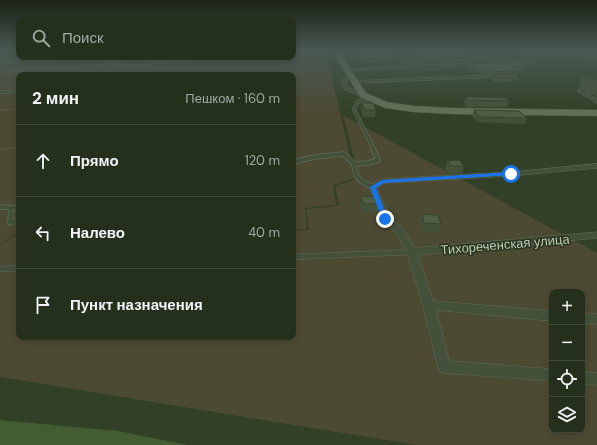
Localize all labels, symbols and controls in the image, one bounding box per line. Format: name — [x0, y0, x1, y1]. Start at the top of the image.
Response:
search box — [16, 16, 296, 60]
icon: search — [30, 27, 52, 49]
text: Поиск — [62, 28, 104, 48]
text: 2 мин — [32, 87, 79, 109]
text: Пешком · 160 m — [185, 90, 280, 107]
icon: ahead — [32, 150, 54, 172]
text: Прямо — [70, 151, 119, 171]
text: 120 m — [245, 152, 280, 169]
route start — [502, 165, 520, 183]
route end — [376, 210, 394, 228]
icon: left — [32, 222, 54, 244]
text: Налево — [70, 223, 125, 243]
text: 40 m — [248, 224, 280, 241]
street label: Тихореченская улица — [440, 230, 571, 259]
map controls — [549, 289, 585, 433]
button: + — [549, 289, 585, 325]
icon: arrive — [32, 294, 54, 316]
text: Пункт назначения — [70, 295, 203, 315]
button: − — [549, 325, 585, 361]
button: locate — [549, 361, 585, 397]
button: layers — [549, 397, 585, 433]

